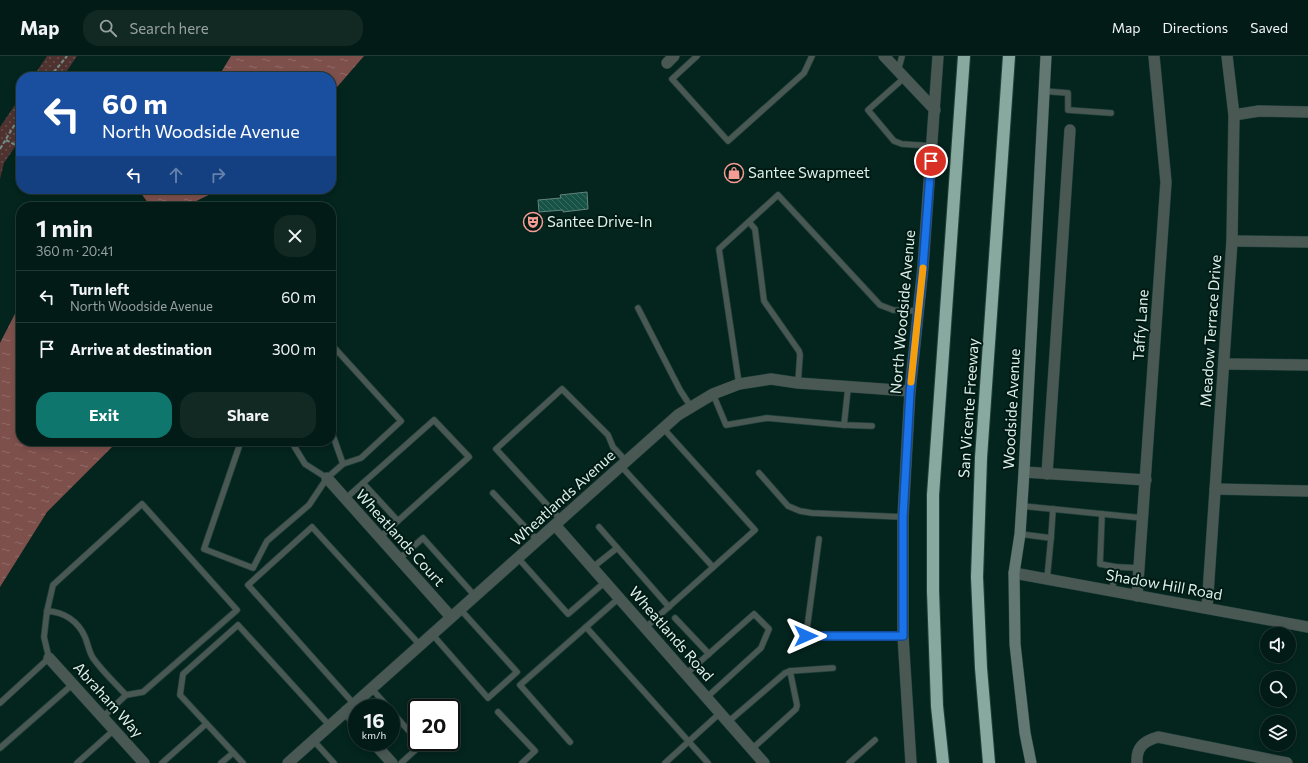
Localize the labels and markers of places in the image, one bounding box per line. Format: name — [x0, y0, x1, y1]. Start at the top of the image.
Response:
pin — [914, 144, 948, 178]
shop icon: Santee Swapmeet — [723, 162, 745, 184]
place label: Santee Swapmeet — [748, 163, 870, 181]
theatre icon: Santee Drive-In — [522, 211, 544, 233]
place label: Santee Drive-In — [547, 212, 652, 230]

